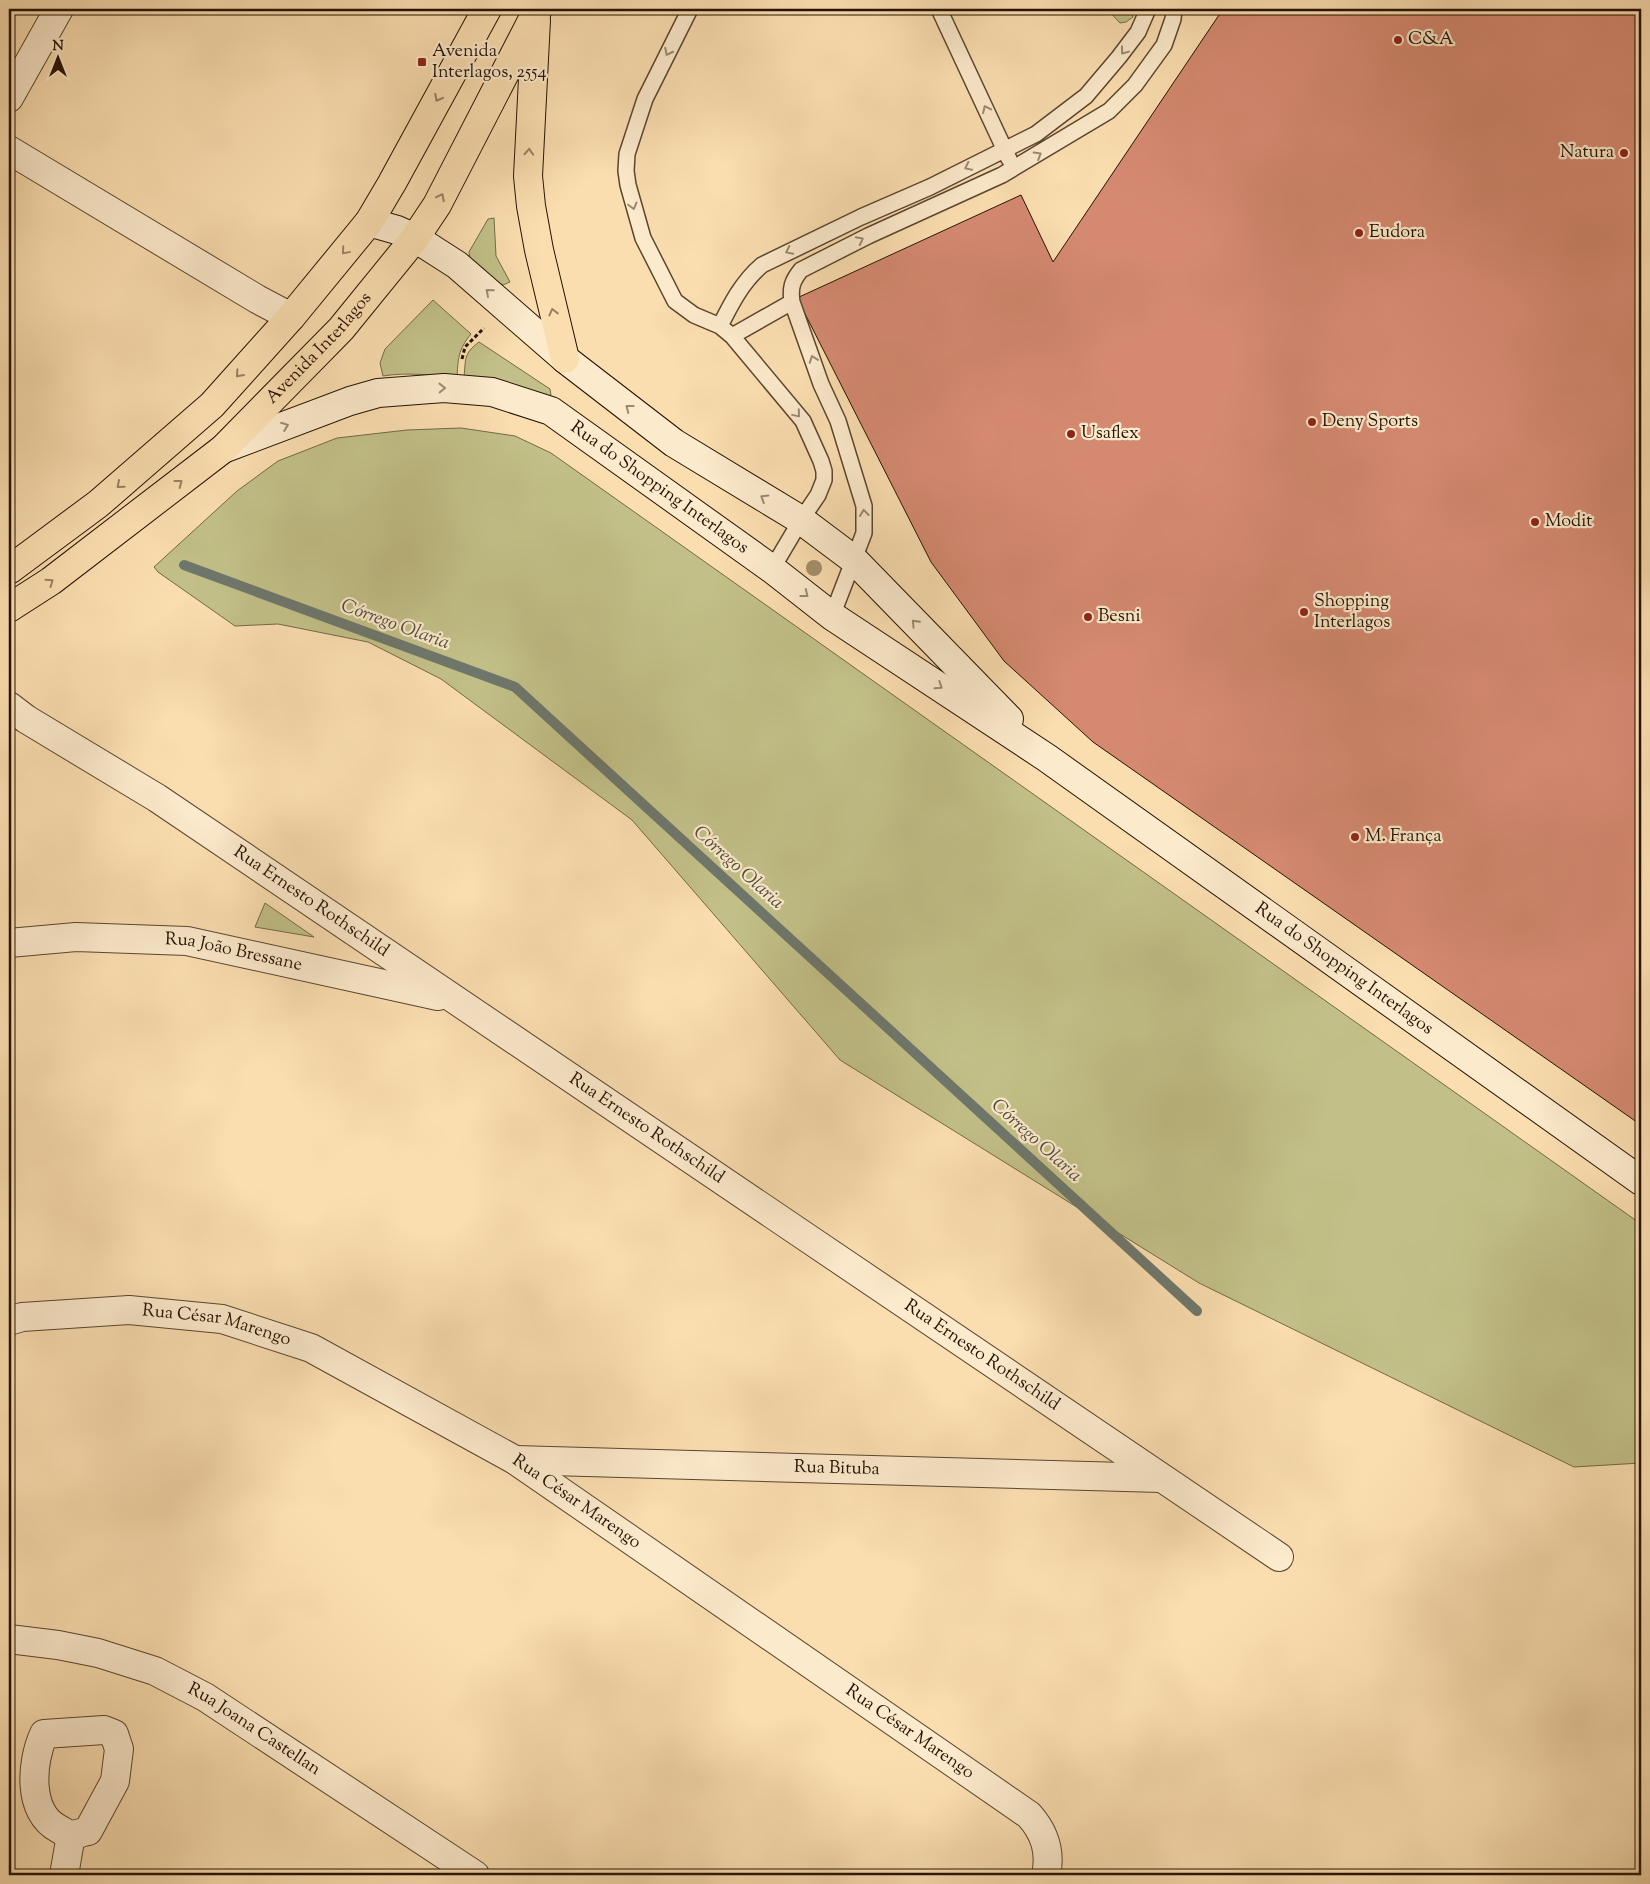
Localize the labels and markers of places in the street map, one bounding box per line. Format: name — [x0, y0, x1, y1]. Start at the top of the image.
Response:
place label: C&A — [1408, 27, 1454, 53]
marker: C&A — [1392, 34, 1404, 46]
place label: Avenida Interlagos, 2554 — [432, 39, 547, 86]
marker: Avenida Interlagos, 2554 — [416, 56, 428, 68]
place label: Natura — [1560, 140, 1614, 166]
marker: Natura — [1618, 147, 1630, 159]
place label: Eudora — [1369, 220, 1425, 246]
marker: Eudora — [1353, 227, 1365, 239]
place label: Deny Sports — [1322, 409, 1418, 435]
marker: Deny Sports — [1306, 416, 1318, 428]
place label: Usaflex — [1081, 421, 1139, 447]
marker: Usaflex — [1065, 428, 1077, 440]
place label: Modit — [1545, 509, 1592, 535]
marker: Modit — [1529, 516, 1541, 528]
place label: Shopping Interlagos — [1314, 589, 1390, 636]
place label: Besni — [1098, 604, 1141, 630]
marker: Shopping Interlagos — [1298, 606, 1310, 618]
marker: Besni — [1082, 611, 1094, 623]
place label: M. França — [1365, 824, 1442, 850]
marker: M. França — [1349, 831, 1361, 843]

